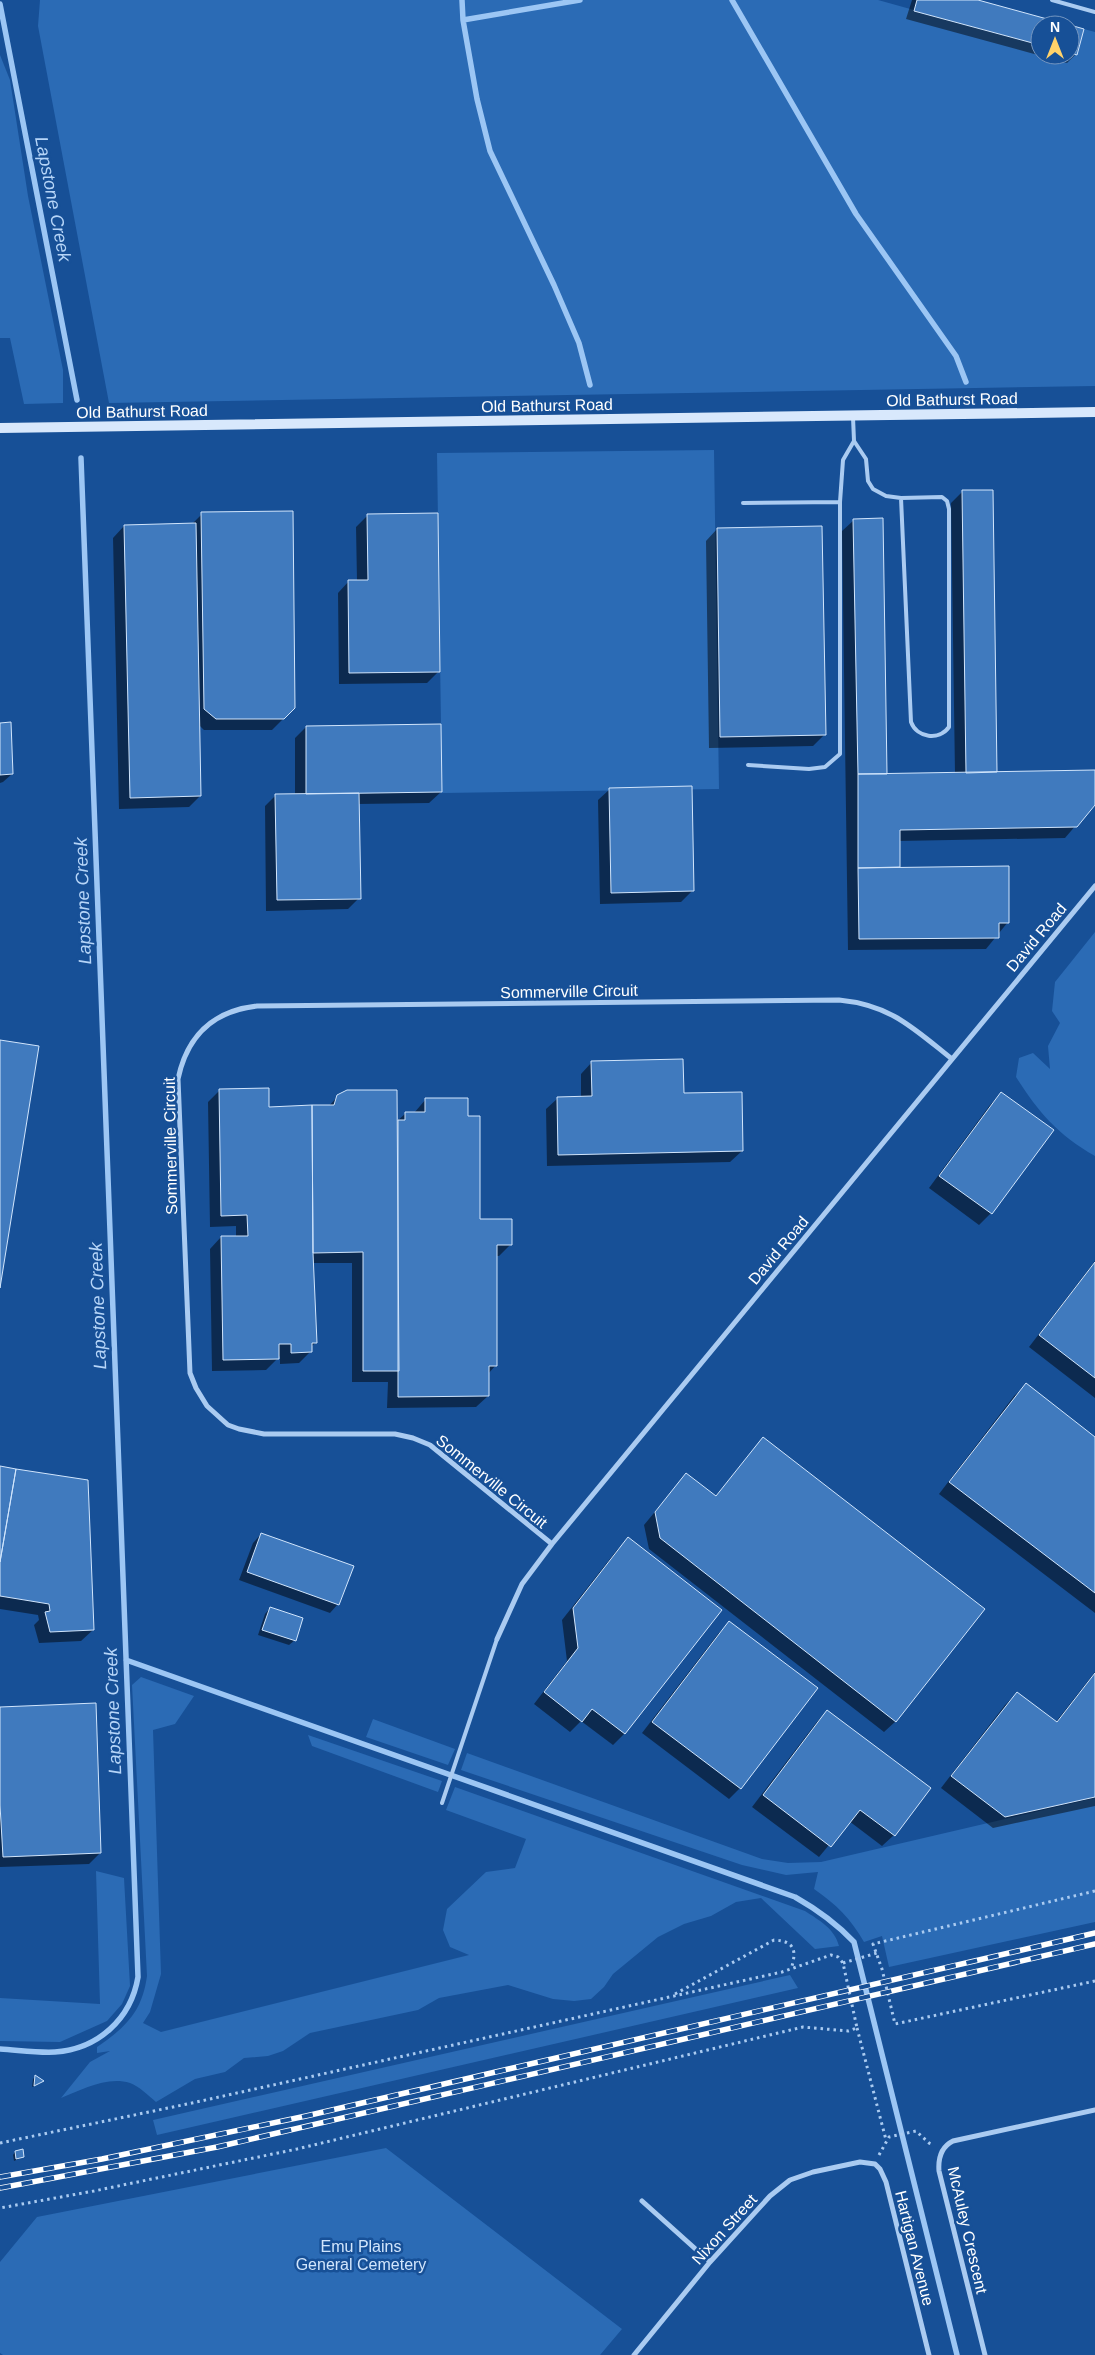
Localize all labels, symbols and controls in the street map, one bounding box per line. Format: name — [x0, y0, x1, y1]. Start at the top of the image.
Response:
north arrow — [1030, 15, 1080, 65]
text: N — [1050, 19, 1060, 35]
water label: Lapstone Creek — [31, 135, 75, 264]
street label: Old Bathurst Road — [886, 390, 1018, 409]
street label: Old Bathurst Road — [481, 396, 613, 415]
street label: Old Bathurst Road — [76, 402, 208, 421]
water label: Lapstone Creek — [71, 836, 95, 965]
street label: David Road — [1003, 900, 1070, 975]
street label: Sommerville Circuit — [500, 982, 639, 1001]
street label: Sommerville Circuit — [161, 1076, 180, 1215]
street label: David Road — [745, 1213, 812, 1288]
water label: Lapstone Creek — [86, 1241, 110, 1370]
street label: Sommerville Circuit — [433, 1431, 551, 1532]
water label: Lapstone Creek — [101, 1646, 125, 1775]
street label: McAuley Crescent — [945, 2165, 991, 2296]
street label: Hartigan Avenue — [892, 2189, 937, 2308]
street label: Nixon Street — [689, 2191, 761, 2268]
park label: Emu Plains General Cemetery — [296, 2238, 426, 2273]

